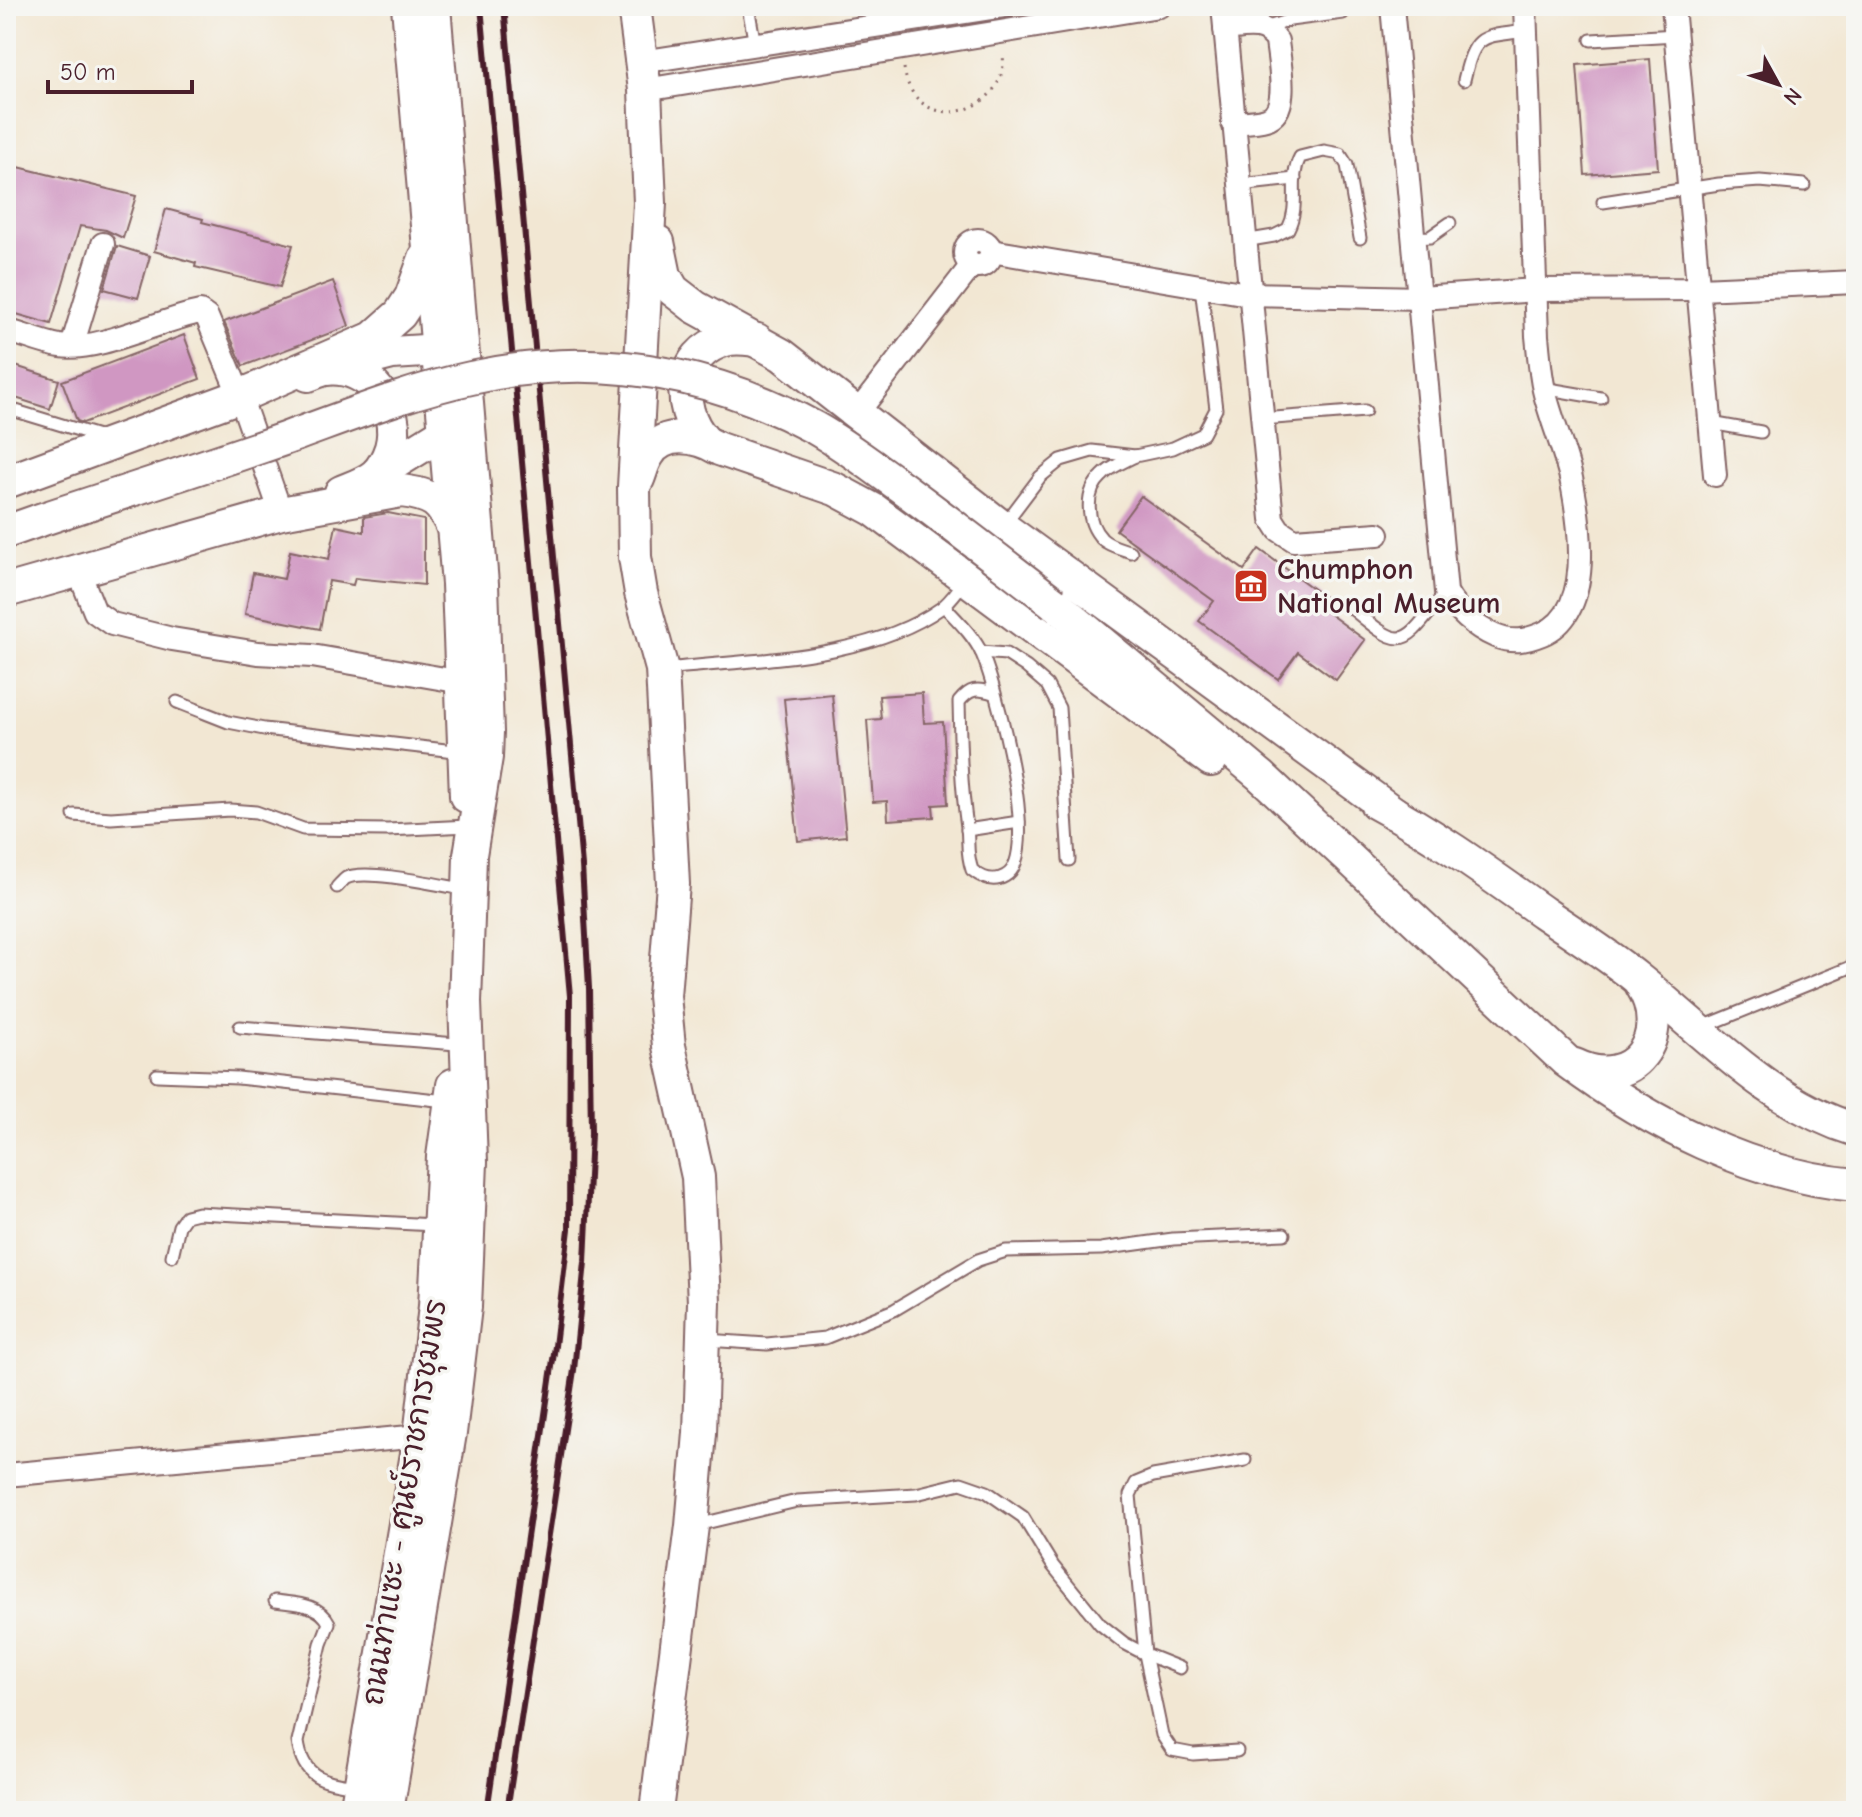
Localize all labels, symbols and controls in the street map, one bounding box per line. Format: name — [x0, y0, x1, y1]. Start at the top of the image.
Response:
scale bar — [48, 44, 192, 94]
north arrow — [1738, 44, 1818, 124]
text: 50 m — [60, 58, 116, 86]
text: N — [1778, 82, 1807, 110]
place label: Chumphon National Museum — [1277, 552, 1500, 621]
museum icon: Chumphon National Museum — [1232, 567, 1270, 605]
street label: ถนนท่าแซะ - ศูนย์ราชการชุมพร — [352, 1296, 458, 1708]

